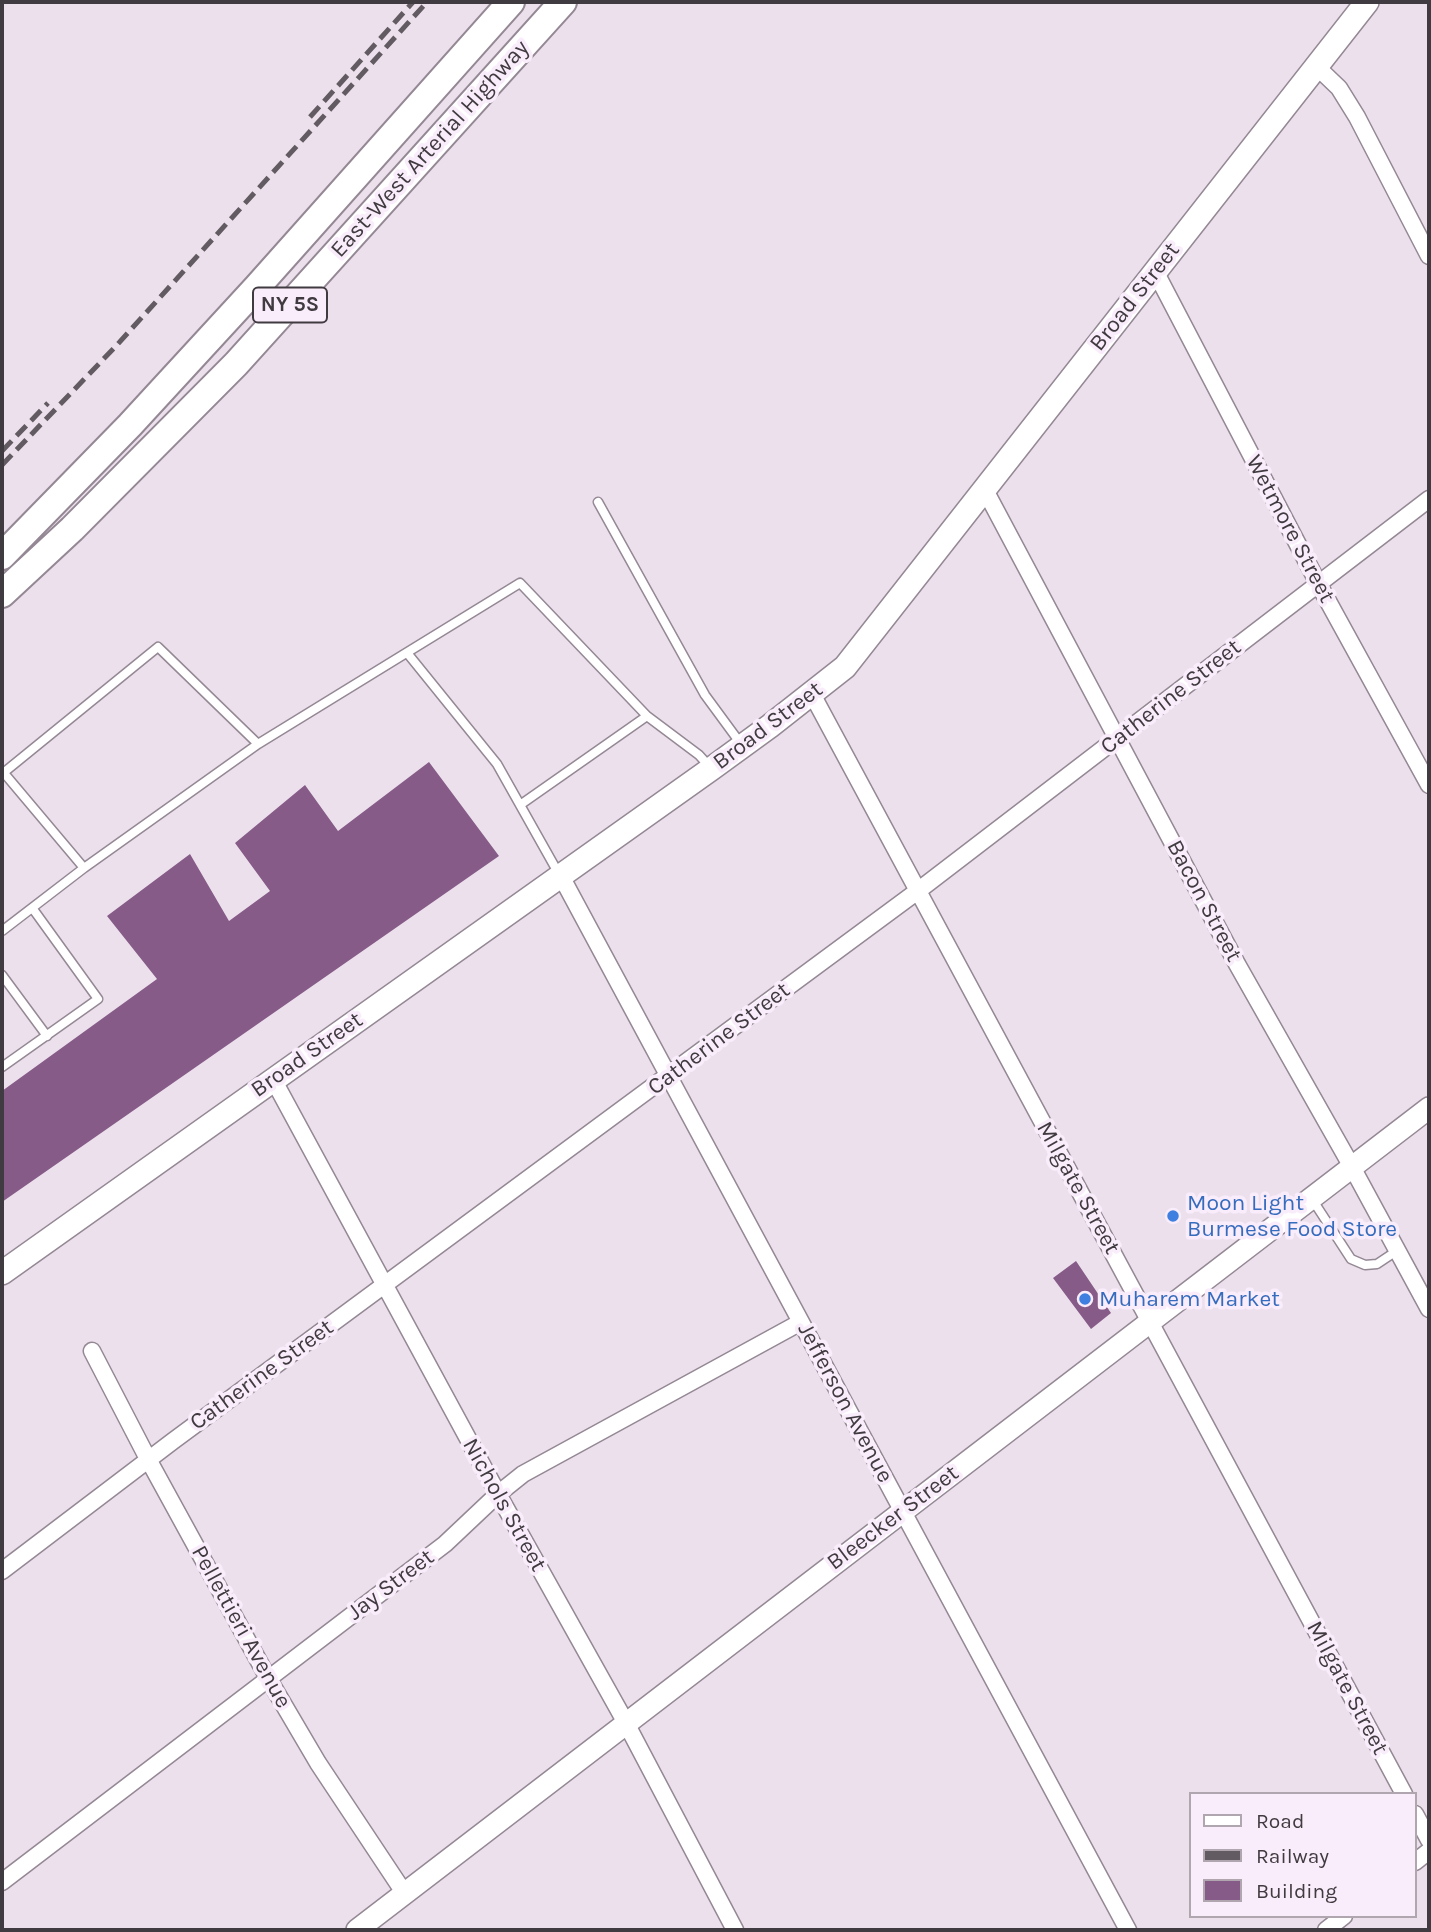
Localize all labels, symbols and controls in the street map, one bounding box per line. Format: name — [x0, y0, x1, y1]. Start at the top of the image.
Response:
street label: East-West Arterial Highway — [325, 35, 535, 263]
street label: Broad Street — [1084, 237, 1186, 357]
road number: NY 5S — [253, 288, 327, 322]
street label: Wetmore Street — [1240, 451, 1340, 607]
street label: Catherine Street — [1095, 634, 1247, 760]
street label: Broad Street — [708, 676, 828, 776]
street label: Bacon Street — [1160, 835, 1248, 967]
street label: Catherine Street — [643, 977, 795, 1101]
street label: Broad Street — [246, 1006, 368, 1104]
street label: Milgate Street — [1030, 1117, 1126, 1259]
place label: Moon Light Burmese Food Store — [1187, 1189, 1397, 1243]
marker: Moon Light Burmese Food Store — [1165, 1208, 1181, 1224]
place label: Muharem Market — [1099, 1285, 1280, 1313]
marker: Muharem Market — [1077, 1291, 1093, 1307]
street label: Catherine Street — [185, 1314, 339, 1436]
street label: Jefferson Avenue — [791, 1319, 899, 1487]
street label: Nichols Street — [456, 1434, 552, 1576]
street label: Bleecker Street — [822, 1459, 964, 1577]
street label: Pellettieri Avenue — [185, 1541, 297, 1713]
street label: Jay Street — [342, 1544, 440, 1626]
street label: Milgate Street — [1300, 1616, 1394, 1760]
legend — [1190, 1792, 1417, 1918]
text: Road — [1256, 1809, 1304, 1833]
text: Railway — [1256, 1844, 1329, 1868]
text: Building — [1256, 1879, 1337, 1903]

